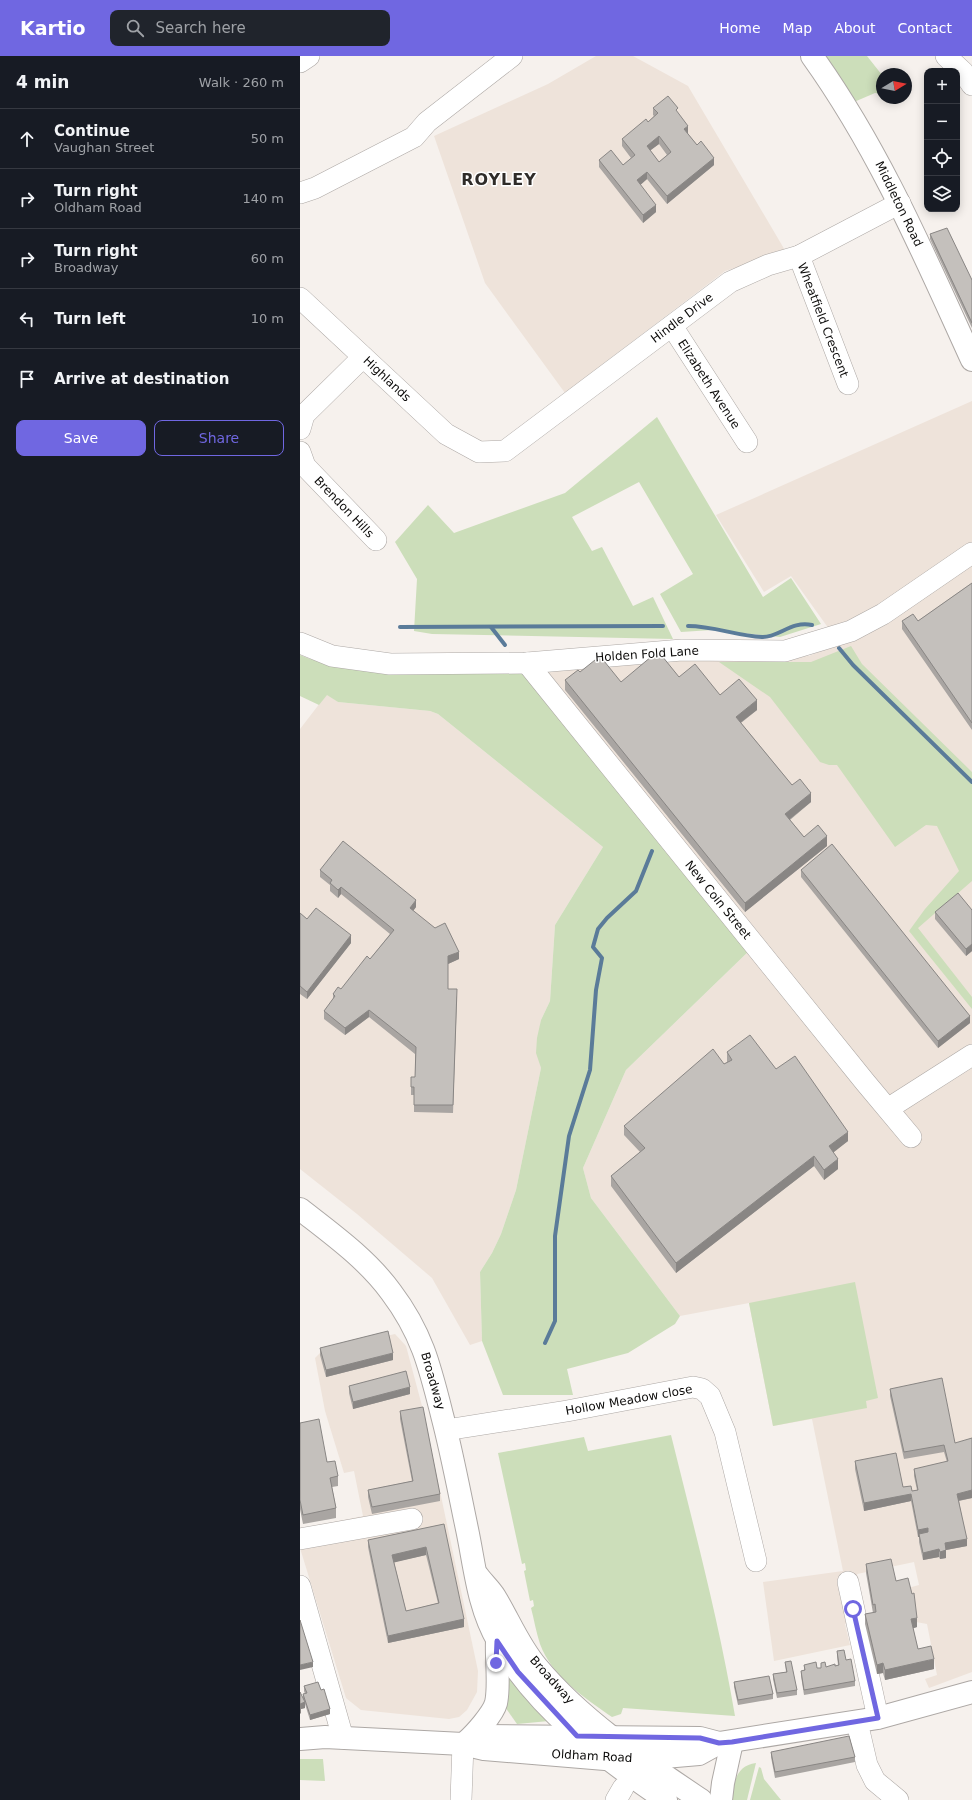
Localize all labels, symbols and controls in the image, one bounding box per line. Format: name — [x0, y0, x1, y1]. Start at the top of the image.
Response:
search box — [110, 10, 390, 46]
text: Kartio — [20, 17, 86, 39]
icon: search — [124, 17, 146, 39]
text: Search here — [156, 19, 246, 37]
text: Home — [719, 20, 761, 36]
text: Map — [783, 20, 812, 36]
text: About — [834, 20, 876, 36]
text: Contact — [898, 20, 952, 36]
north arrow — [876, 68, 912, 104]
map controls — [924, 68, 960, 212]
button: + — [924, 68, 960, 104]
text: 4 min — [16, 72, 69, 92]
text: Walk · 260 m — [199, 75, 284, 90]
button: − — [924, 104, 960, 140]
text: Continue — [54, 122, 130, 140]
icon: ahead — [16, 128, 38, 150]
text: 50 m — [251, 131, 284, 146]
text: Vaughan Street — [54, 140, 154, 155]
button: locate — [924, 140, 960, 176]
street label: Middleton Road — [872, 159, 926, 249]
district label: ROYLEY — [461, 170, 537, 189]
button: layers — [924, 176, 960, 212]
text: Turn right — [54, 182, 138, 200]
icon: right — [16, 188, 38, 210]
text: 140 m — [242, 191, 284, 206]
text: Oldham Road — [54, 200, 142, 215]
text: Turn right — [54, 242, 138, 260]
icon: right — [16, 248, 38, 270]
text: 60 m — [251, 251, 284, 266]
text: Broadway — [54, 260, 118, 275]
street label: Wheatfield Crescent — [795, 261, 851, 380]
street label: Hindle Drive — [648, 290, 716, 346]
icon: left — [16, 308, 38, 330]
text: Turn left — [54, 310, 126, 328]
text: 10 m — [251, 311, 284, 326]
street label: Elizabeth Avenue — [675, 337, 743, 431]
street label: Highlands — [360, 354, 414, 404]
icon: arrive — [16, 368, 38, 390]
text: Arrive at destination — [54, 370, 229, 388]
button: Save — [16, 420, 146, 456]
button: Share — [154, 420, 284, 456]
street label: Brendon Hills — [311, 474, 377, 540]
street label: Holden Fold Lane — [595, 643, 699, 665]
street label: New Coin Street — [682, 858, 754, 942]
street label: Broadway — [418, 1350, 448, 1412]
street label: Hollow Meadow close — [564, 1382, 694, 1418]
route start — [844, 1600, 862, 1618]
street label: Broadway — [527, 1653, 577, 1707]
route end — [487, 1654, 505, 1672]
street label: Oldham Road — [551, 1747, 633, 1765]

